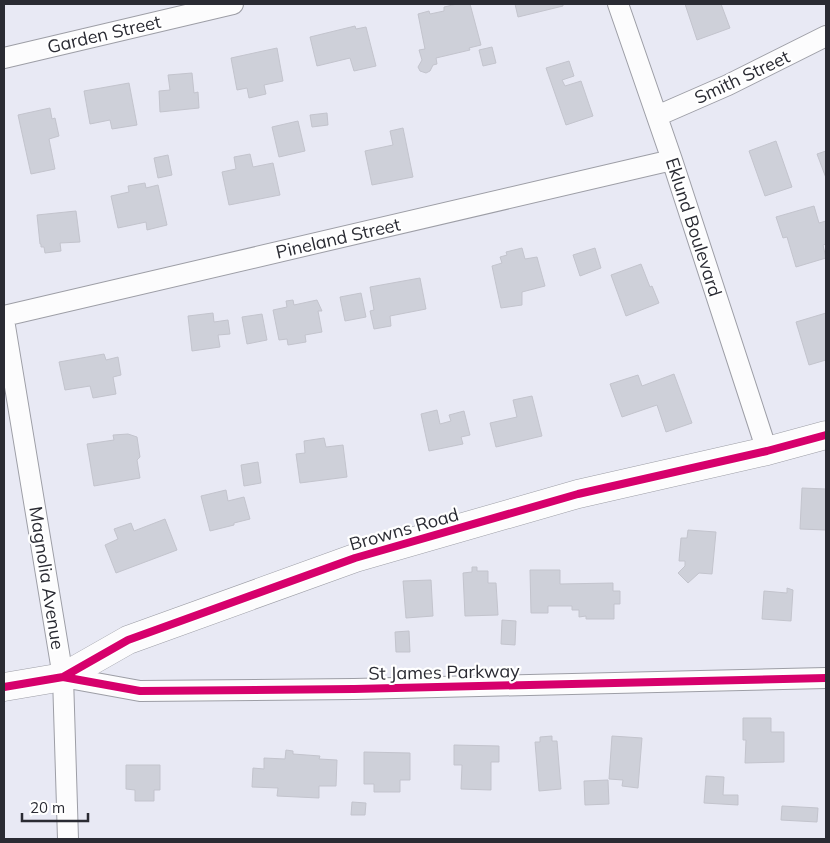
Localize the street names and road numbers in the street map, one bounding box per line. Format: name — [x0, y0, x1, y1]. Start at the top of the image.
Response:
street label: Garden Street — [45, 10, 163, 58]
street label: Smith Street — [691, 45, 793, 109]
street label: Eklund Boulevard — [661, 155, 727, 299]
street label: Pineland Street — [273, 212, 403, 264]
street label: Browns Road — [347, 502, 461, 556]
street label: Magnolia Avenue — [24, 505, 70, 651]
street label: St James Parkway — [368, 659, 520, 685]

